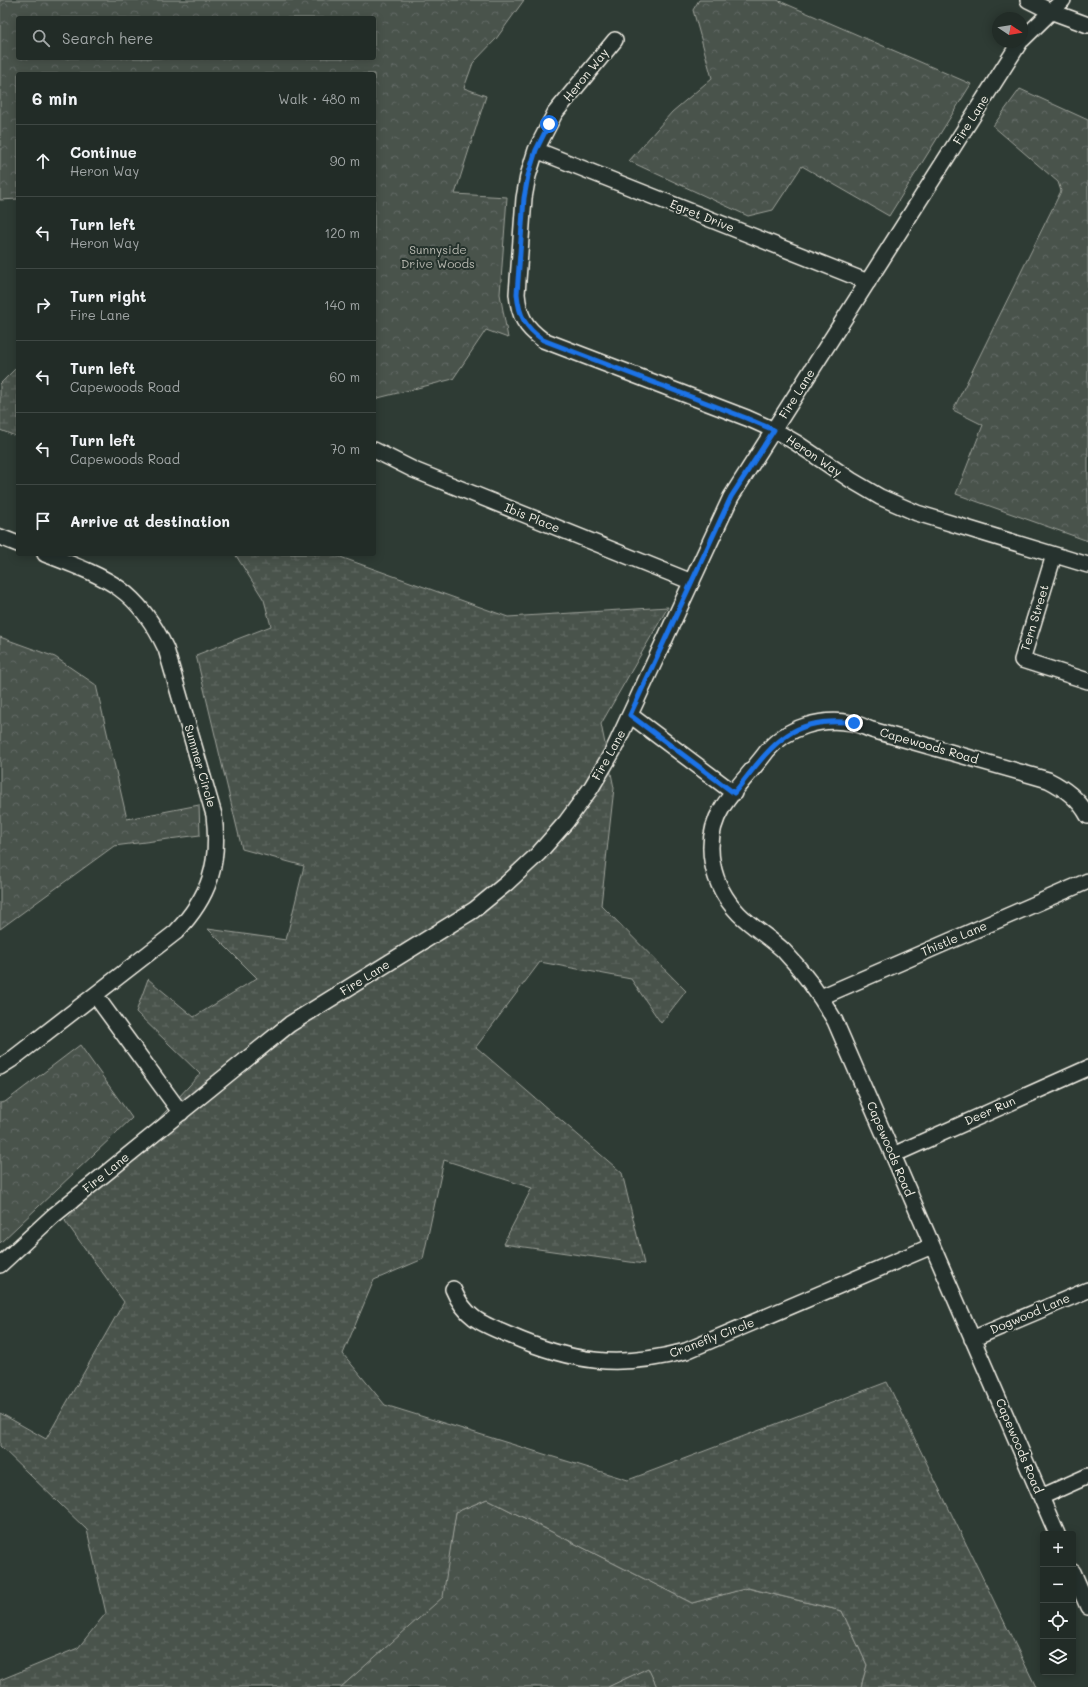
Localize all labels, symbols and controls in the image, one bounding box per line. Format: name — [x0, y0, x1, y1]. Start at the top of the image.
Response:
north arrow — [992, 12, 1028, 48]
search box — [16, 16, 376, 60]
icon: search — [30, 27, 52, 49]
text: Search here — [62, 28, 153, 48]
street label: Heron Way — [559, 45, 612, 104]
text: 6 min — [32, 87, 77, 109]
text: Walk · 480 m — [278, 90, 360, 107]
street label: Fire Lane — [949, 92, 992, 147]
route start — [540, 115, 558, 133]
text: Continue — [70, 142, 137, 162]
icon: ahead — [32, 150, 54, 172]
text: 90 m — [330, 152, 360, 169]
text: Heron Way — [70, 162, 139, 179]
street label: Egret Drive — [668, 195, 737, 235]
text: Turn left — [70, 214, 135, 234]
icon: left — [32, 222, 54, 244]
text: 120 m — [324, 224, 360, 241]
text: Heron Way — [70, 234, 139, 251]
park label: Sunnyside Drive Woods — [401, 241, 475, 271]
text: Turn right — [70, 286, 147, 306]
icon: right — [32, 294, 54, 316]
text: 140 m — [324, 296, 360, 313]
text: Fire Lane — [70, 306, 130, 323]
text: Turn left — [70, 358, 135, 378]
icon: left — [32, 366, 54, 388]
street label: Fire Lane — [775, 366, 818, 421]
text: 60 m — [330, 368, 360, 385]
text: Capewoods Road — [70, 378, 180, 395]
text: Turn left — [70, 430, 135, 450]
street label: Heron Way — [784, 431, 846, 480]
icon: left — [32, 438, 54, 460]
text: 70 m — [330, 440, 360, 457]
text: Capewoods Road — [70, 450, 180, 467]
street label: Ibis Place — [502, 499, 563, 535]
icon: arrive — [32, 510, 54, 532]
text: Arrive at destination — [70, 511, 230, 531]
street label: Tern Street — [1016, 582, 1052, 653]
route end — [845, 714, 863, 732]
street label: Summer Circle — [181, 722, 220, 809]
street label: Capewoods Road — [878, 723, 981, 767]
street label: Fire Lane — [588, 726, 629, 783]
street label: Thistle Lane — [918, 917, 989, 959]
street label: Fire Lane — [337, 956, 392, 999]
street label: Deer Run — [962, 1092, 1017, 1128]
street label: Capewoods Road — [864, 1099, 918, 1199]
street label: Fire Lane — [79, 1149, 132, 1196]
street label: Dogwood Lane — [987, 1289, 1072, 1337]
street label: Cranefly Circle — [667, 1314, 756, 1361]
street label: Capewoods Road — [993, 1396, 1047, 1496]
map controls — [1040, 1531, 1076, 1675]
button: + — [1040, 1531, 1076, 1567]
button: − — [1040, 1567, 1076, 1603]
button: locate — [1040, 1603, 1076, 1639]
button: layers — [1040, 1639, 1076, 1675]

